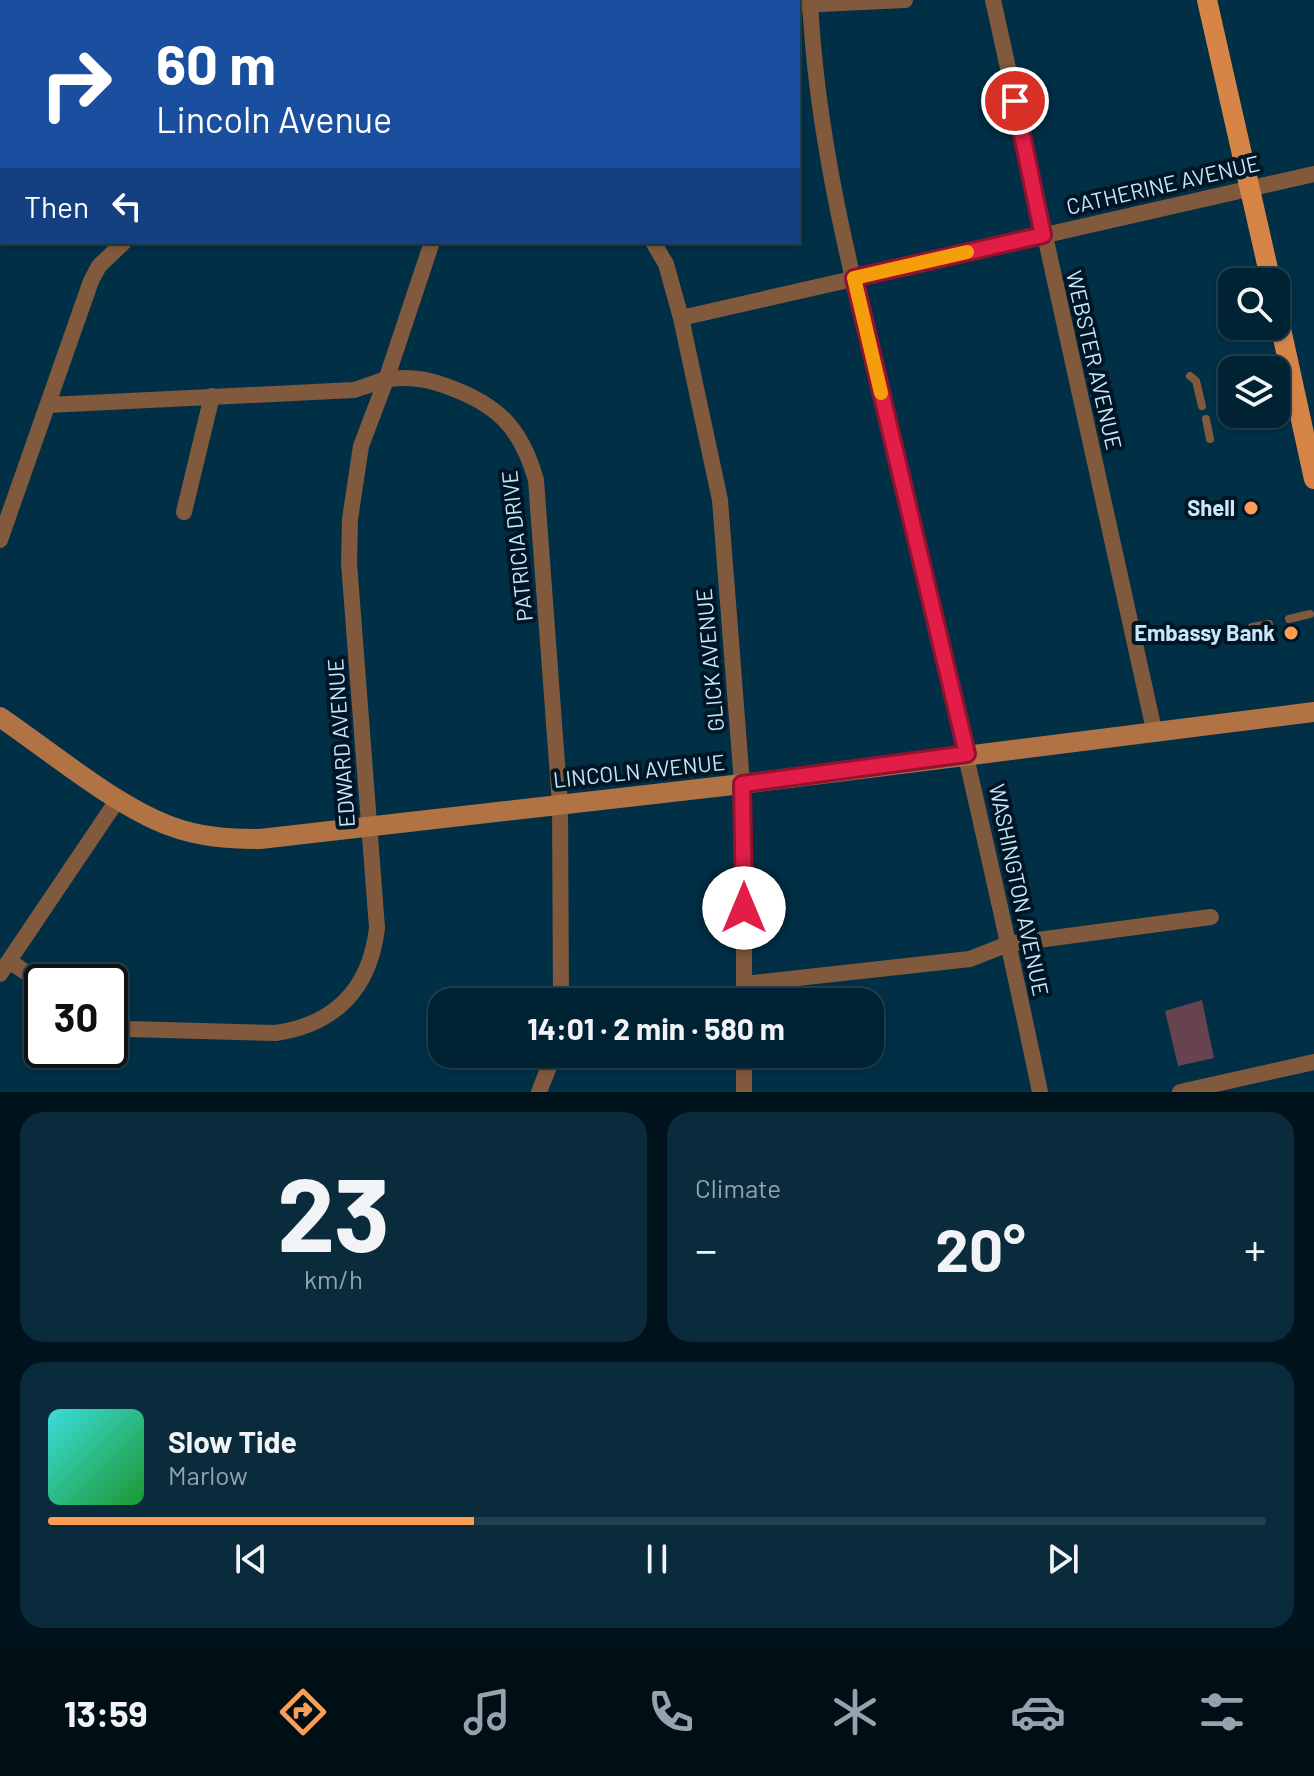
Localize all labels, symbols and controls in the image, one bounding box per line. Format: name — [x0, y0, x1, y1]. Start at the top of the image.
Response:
text: 60 m — [156, 29, 276, 96]
icon: right — [24, 32, 128, 136]
pin — [981, 67, 1049, 135]
icon: arrive — [993, 79, 1037, 123]
text: Lincoln Avenue — [156, 97, 392, 140]
street label: CATHERINE AVENUE — [1064, 149, 1262, 219]
icon: left — [105, 184, 149, 228]
text: Then — [24, 188, 89, 224]
street label: WEBSTER AVENUE — [1062, 268, 1128, 452]
map controls — [1218, 268, 1290, 428]
button: search — [1218, 268, 1290, 340]
button: layers — [1218, 356, 1290, 428]
street label: PATRICIA DRIVE — [495, 469, 537, 623]
place label: Shell — [1187, 494, 1235, 520]
marker: Shell — [1242, 499, 1260, 517]
street label: GLICK AVENUE — [690, 587, 728, 733]
place label: Embassy Bank — [1134, 619, 1275, 645]
marker: Embassy Bank — [1282, 624, 1300, 642]
street label: EDWARD AVENUE — [321, 658, 359, 828]
street label: LINCOLN AVENUE — [552, 748, 726, 792]
street label: WASHINGTON AVENUE — [985, 781, 1055, 998]
position arrow — [702, 866, 786, 950]
speed limit sign: 30 — [24, 964, 128, 1068]
text: 14:01 · 2 min · 580 m — [527, 1010, 785, 1046]
text: 23 — [277, 1148, 390, 1273]
text: Climate — [695, 1172, 781, 1203]
text: 20° — [935, 1212, 1026, 1284]
text: − — [695, 1222, 717, 1275]
text: + — [1244, 1222, 1266, 1275]
text: km/h — [304, 1263, 363, 1294]
text: Slow Tide — [168, 1423, 297, 1459]
text: Marlow — [168, 1459, 248, 1490]
icon: previous — [229, 1537, 273, 1581]
icon: pause — [635, 1537, 679, 1581]
icon: next — [1041, 1537, 1085, 1581]
icon: directions — [275, 1684, 331, 1740]
icon: music — [459, 1684, 515, 1740]
icon: phone — [643, 1684, 699, 1740]
icon: climate — [827, 1684, 883, 1740]
icon: car — [1010, 1684, 1066, 1740]
icon: filters — [1194, 1684, 1250, 1740]
text: 13:59 — [64, 1691, 148, 1734]

